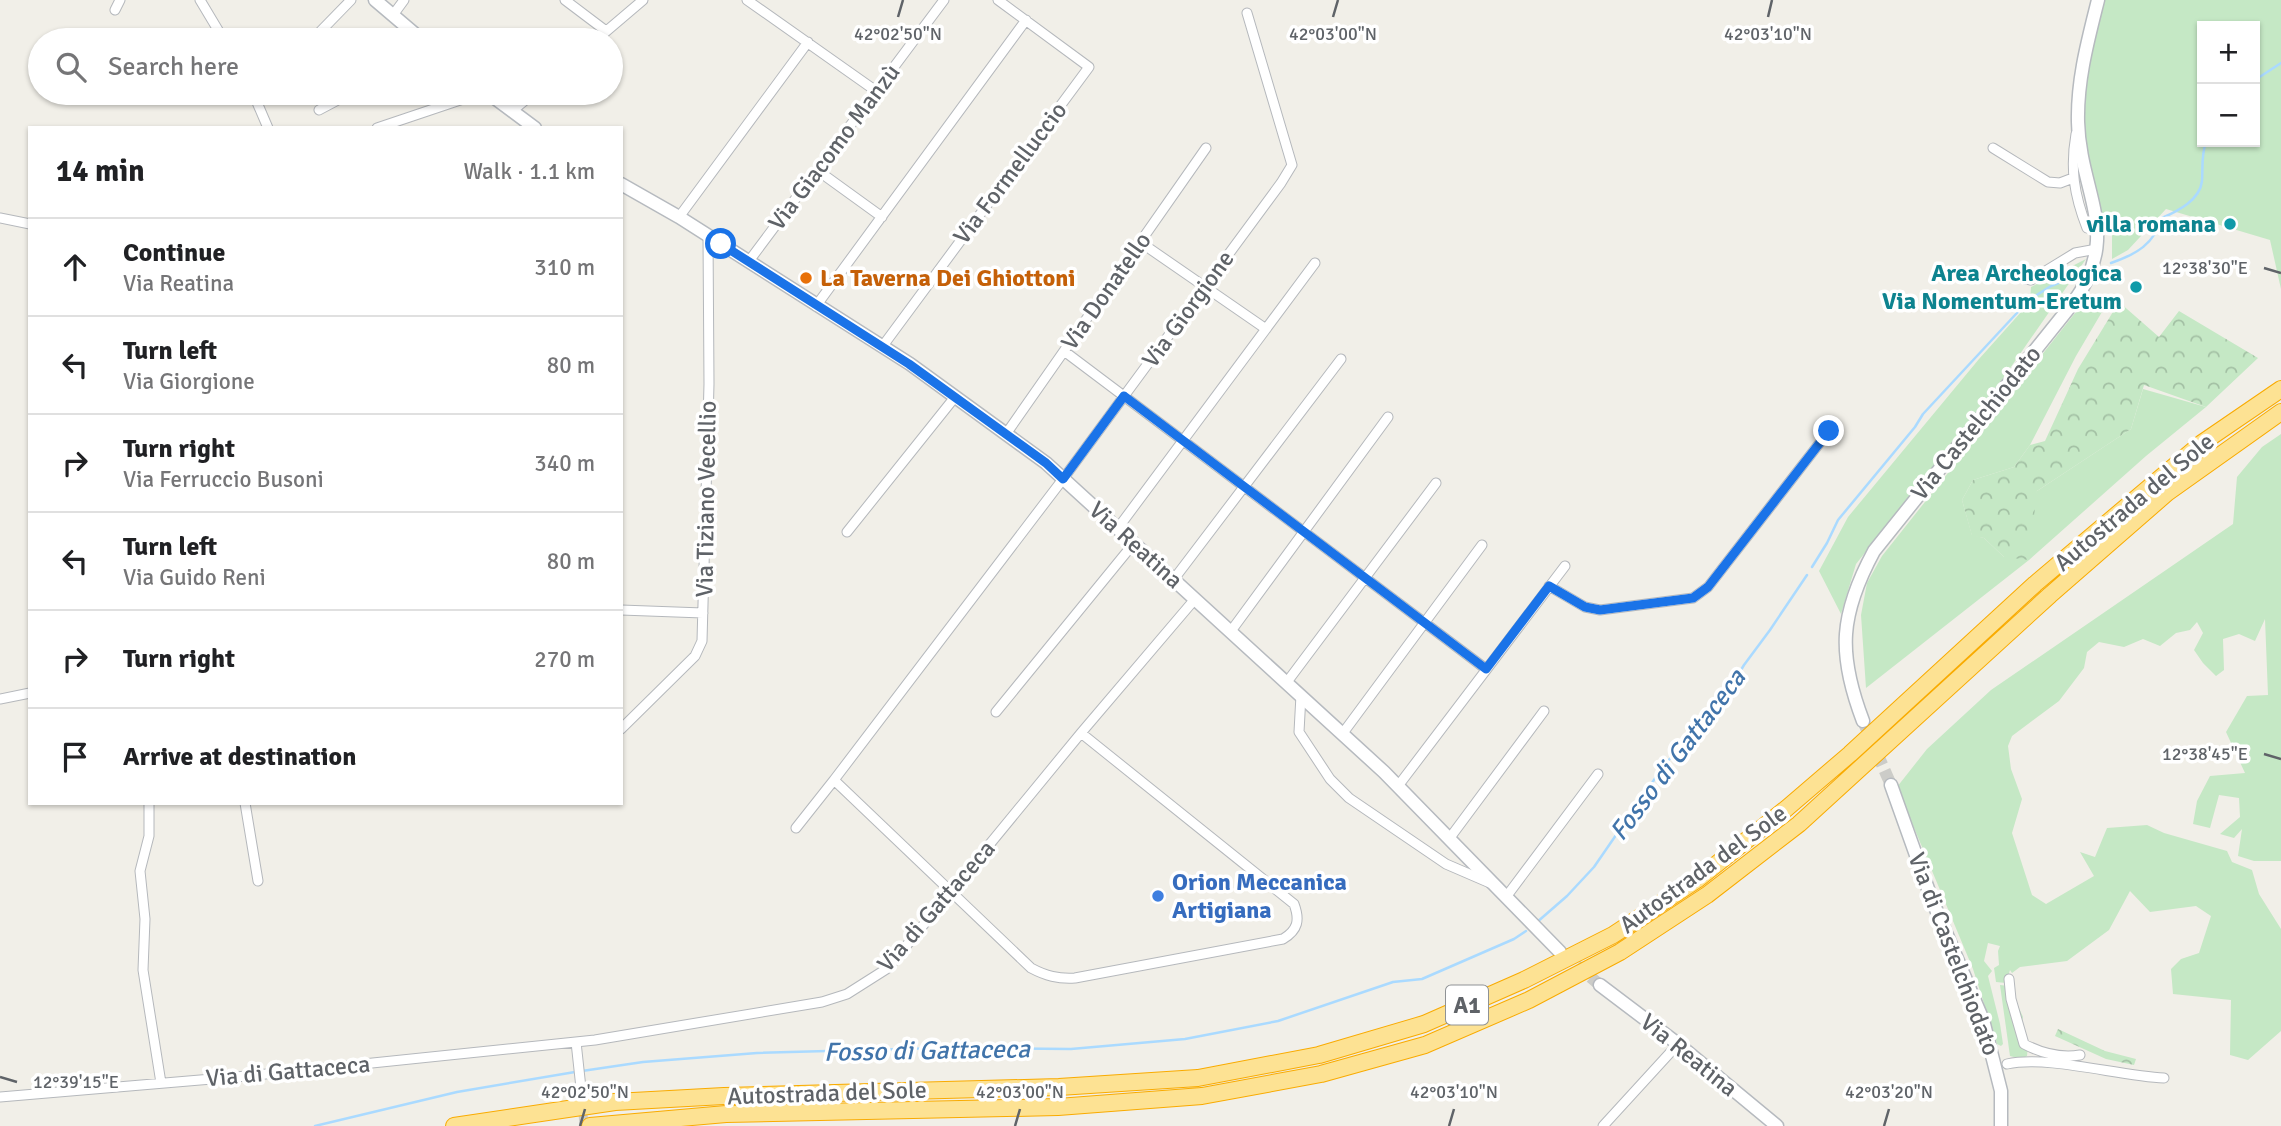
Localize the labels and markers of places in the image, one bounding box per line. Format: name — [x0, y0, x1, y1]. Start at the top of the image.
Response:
place label: villa romana — [2086, 209, 2216, 239]
marker: villa romana — [2222, 216, 2238, 232]
place label: Area Archeologica Via Nomentum-Eretum — [1882, 258, 2122, 316]
place label: La Taverna Dei Ghiottoni — [820, 263, 1075, 293]
marker: La Taverna Dei Ghiottoni — [798, 270, 814, 286]
marker: Area Archeologica Via Nomentum-Eretum — [2128, 279, 2144, 295]
place label: Orion Meccanica Artigiana — [1172, 867, 1347, 925]
marker: Orion Meccanica Artigiana — [1150, 888, 1166, 904]

